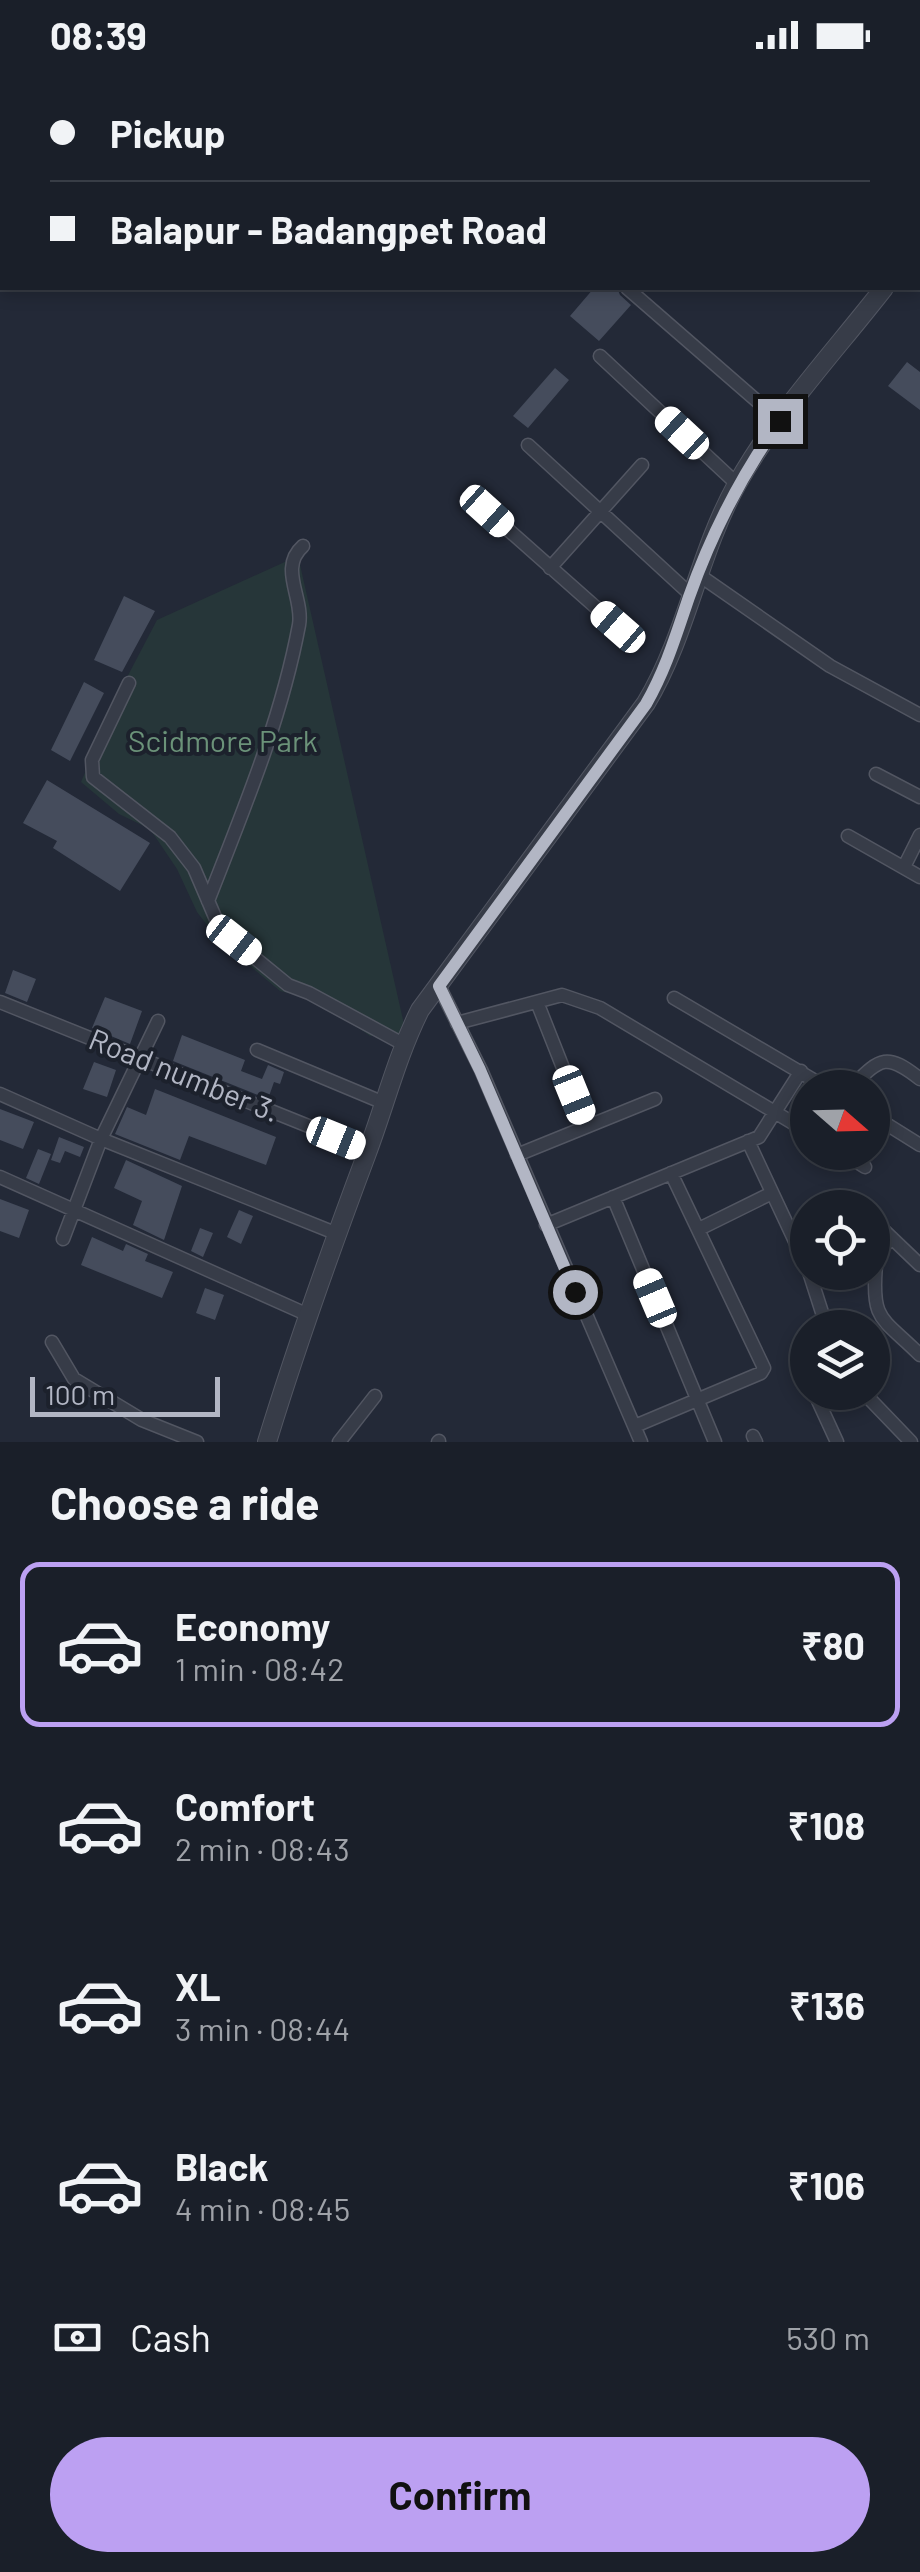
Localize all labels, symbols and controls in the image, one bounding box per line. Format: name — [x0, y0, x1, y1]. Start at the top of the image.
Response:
text: 08:39 — [50, 12, 147, 58]
text: Pickup — [110, 110, 225, 156]
text: Balapur - Badangpet Road — [110, 206, 547, 252]
route end — [758, 399, 803, 444]
car — [650, 402, 714, 464]
car — [455, 480, 519, 542]
car — [586, 596, 650, 658]
park label: Scidmore Park — [128, 722, 318, 758]
car — [201, 910, 267, 970]
street label: Road number 3. — [84, 1020, 285, 1129]
car — [549, 1062, 599, 1128]
north arrow — [790, 1070, 890, 1170]
map controls — [790, 1070, 890, 1410]
car — [303, 1113, 369, 1163]
button: locate — [790, 1190, 890, 1290]
car — [629, 1265, 681, 1331]
route start — [553, 1270, 598, 1315]
button: layers — [790, 1310, 890, 1410]
scale bar — [30, 1372, 220, 1416]
text: 100 m — [45, 1377, 115, 1411]
text: Choose a ride — [50, 1475, 320, 1529]
icon: car — [55, 1600, 145, 1690]
text: Economy — [175, 1603, 330, 1649]
text: ₹80 — [801, 1622, 865, 1668]
text: 1 min · 08:42 — [175, 1649, 344, 1687]
icon: car — [55, 1780, 145, 1870]
text: Comfort — [175, 1783, 315, 1829]
text: ₹108 — [788, 1802, 865, 1848]
text: 2 min · 08:43 — [175, 1829, 350, 1867]
icon: car — [55, 1960, 145, 2050]
text: XL — [175, 1963, 221, 2009]
text: ₹136 — [789, 1982, 865, 2028]
text: 3 min · 08:44 — [175, 2009, 350, 2047]
icon: car — [55, 2140, 145, 2230]
text: Black — [175, 2143, 269, 2189]
text: ₹106 — [788, 2162, 865, 2208]
text: 4 min · 08:45 — [175, 2189, 350, 2227]
icon: cash — [50, 2310, 105, 2365]
text: Cash — [130, 2314, 211, 2360]
text: 530 m — [786, 2318, 870, 2356]
button: Confirm — [50, 2437, 870, 2552]

